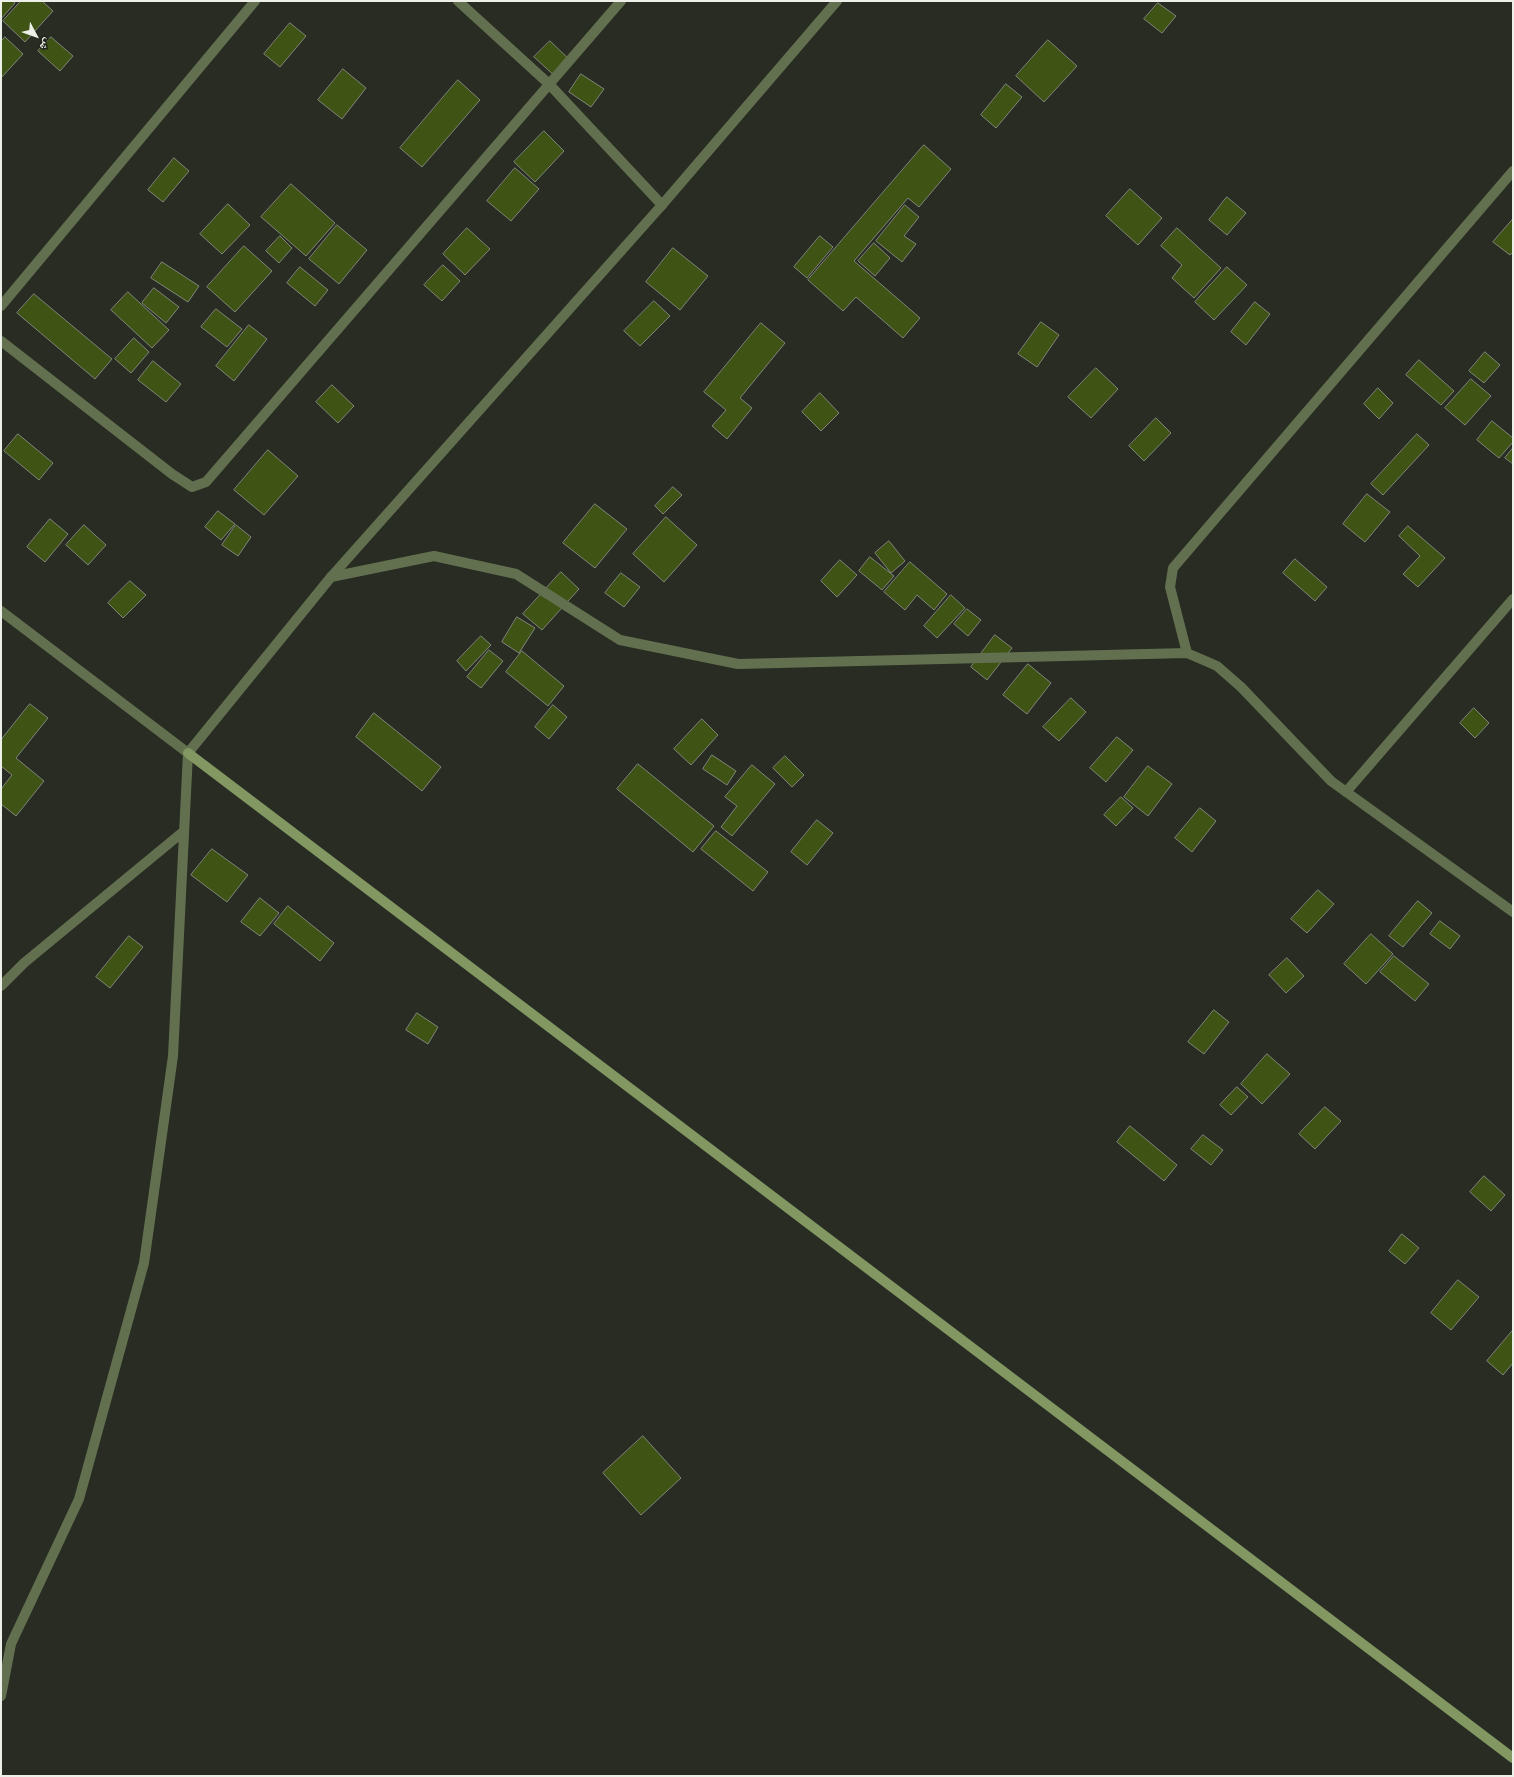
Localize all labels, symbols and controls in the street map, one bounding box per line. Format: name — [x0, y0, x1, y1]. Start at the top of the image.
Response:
north arrow — [16, 16, 56, 56]
text: ش — [37, 36, 54, 53]

